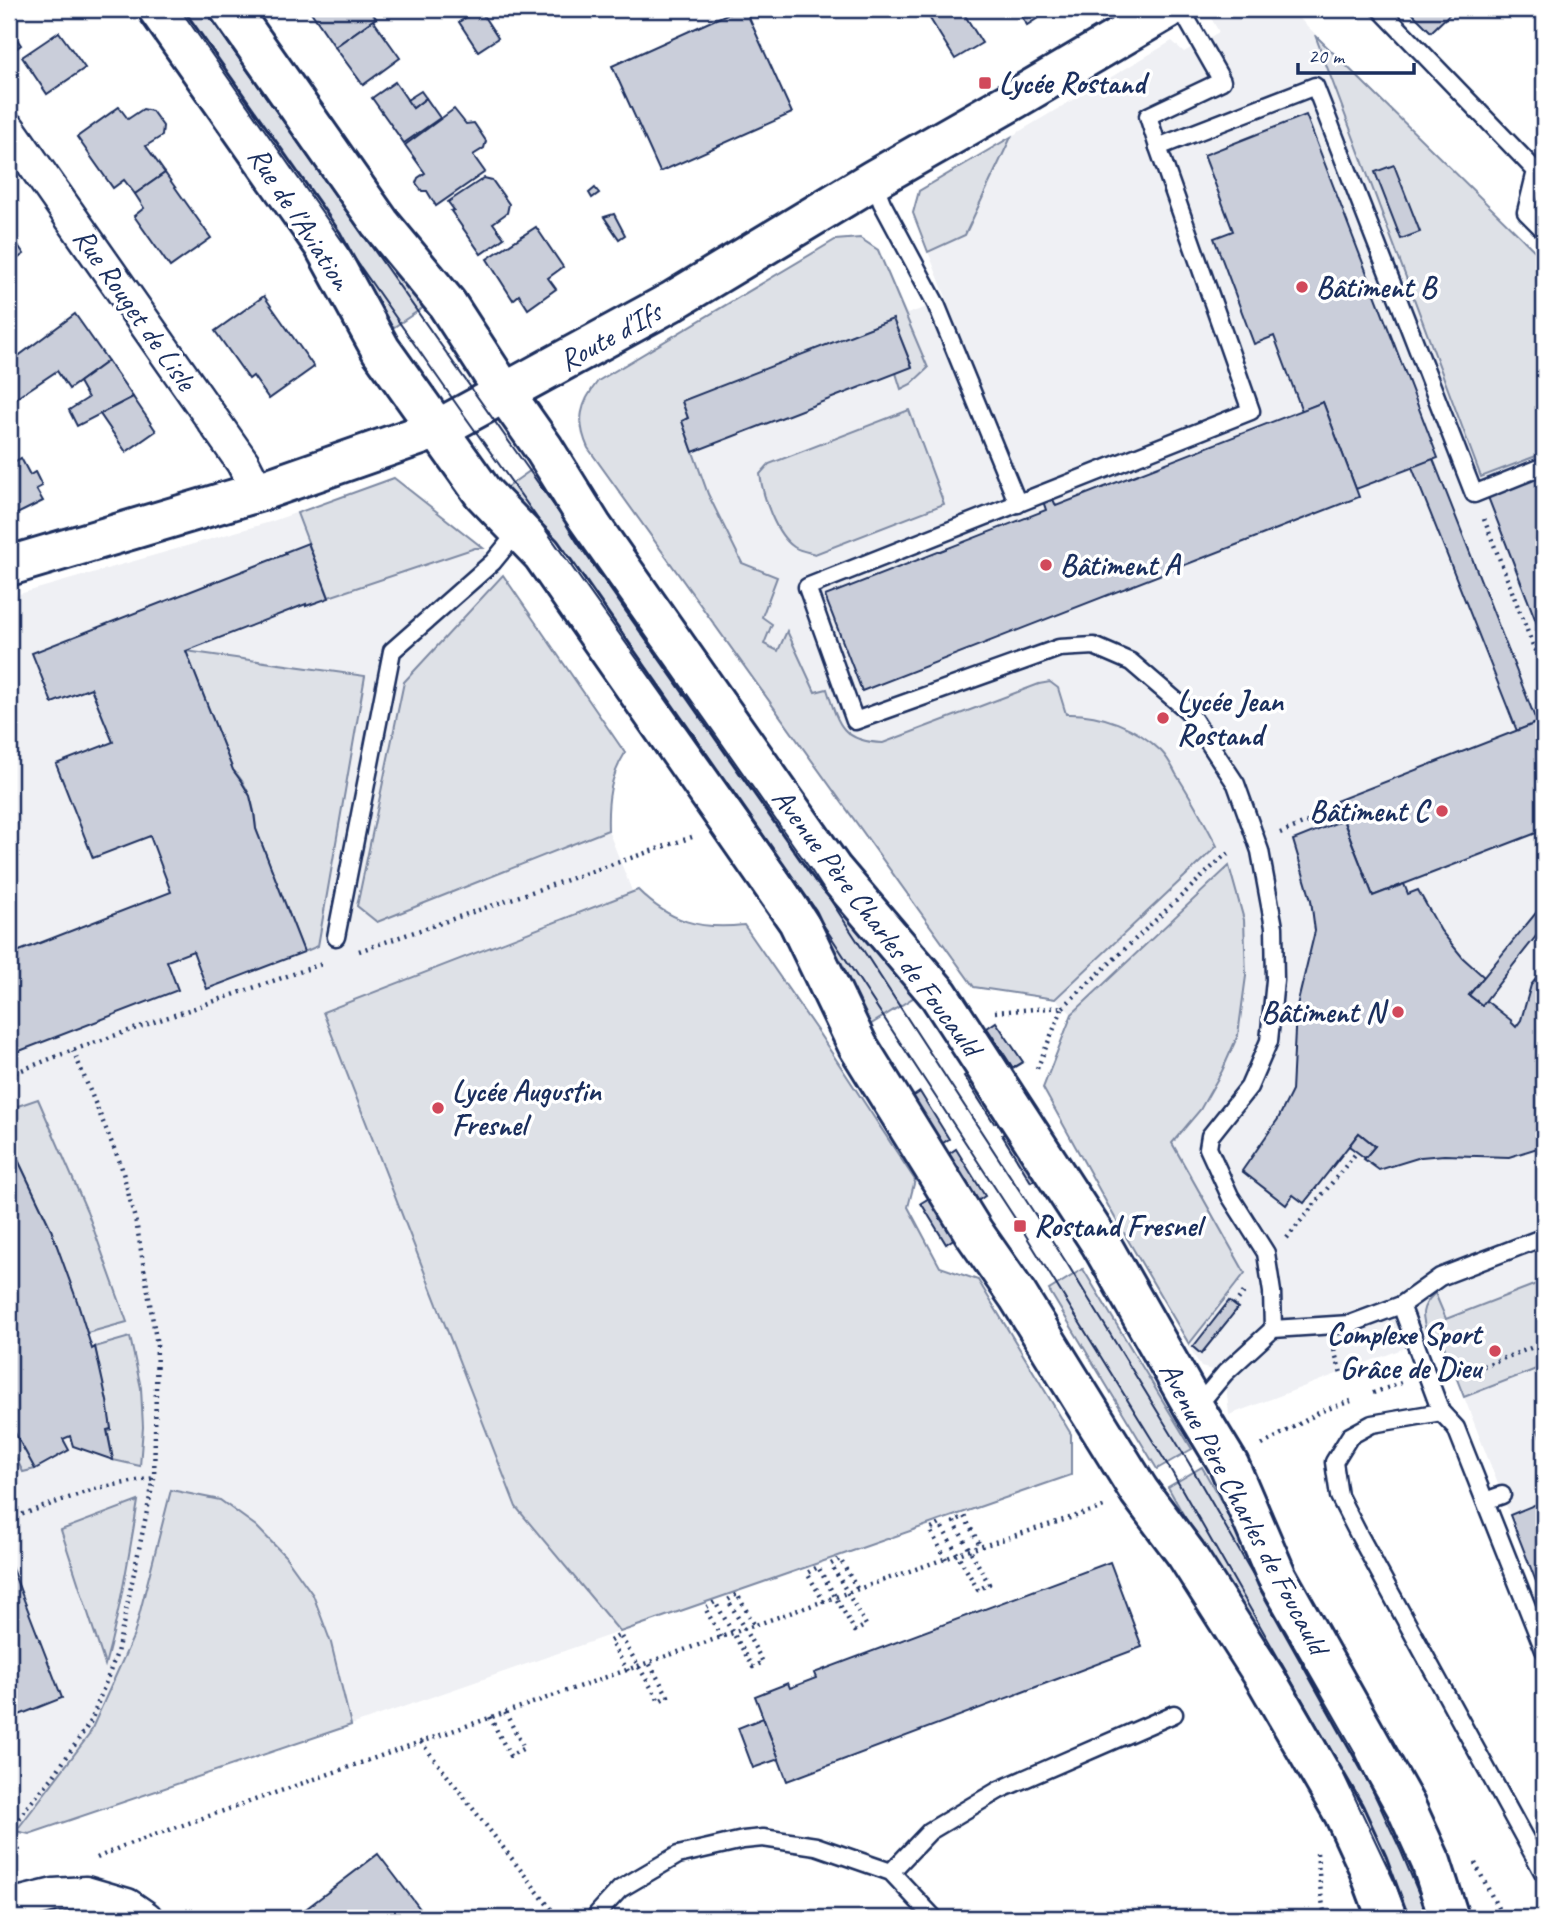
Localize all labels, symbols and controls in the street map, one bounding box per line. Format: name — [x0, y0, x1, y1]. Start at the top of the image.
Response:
scale bar — [1298, 32, 1413, 76]
text: 20 m — [1308, 43, 1346, 69]
place label: Lycée Rostand — [999, 64, 1150, 102]
marker: Lycée Rostand — [977, 75, 993, 91]
street label: Rue de l'Aviation — [240, 139, 361, 298]
street label: Rue Rouget de Lisle — [65, 220, 206, 400]
place label: Bâtiment B — [1316, 268, 1438, 306]
marker: Bâtiment B — [1294, 279, 1310, 295]
street label: Route d'Ifs — [552, 291, 670, 380]
place label: Bâtiment A — [1060, 546, 1182, 584]
marker: Bâtiment A — [1038, 557, 1054, 573]
place label: Lycée Jean Rostand — [1177, 682, 1284, 754]
marker: Lycée Jean Rostand — [1155, 710, 1171, 726]
street label: Avenue Père Charles de Foucauld — [764, 780, 993, 1067]
place label: Bâtiment C — [1310, 792, 1432, 830]
marker: Bâtiment C — [1434, 803, 1450, 819]
place label: Bâtiment N — [1261, 993, 1389, 1031]
marker: Bâtiment N — [1390, 1004, 1406, 1020]
place label: Lycée Augustin Fresnel — [452, 1072, 602, 1144]
marker: Lycée Augustin Fresnel — [430, 1100, 446, 1116]
place label: Rostand Fresnel — [1034, 1207, 1207, 1245]
marker: Rostand Fresnel — [1012, 1218, 1028, 1234]
place label: Complexe Sport Grâce de Dieu — [1327, 1315, 1484, 1387]
marker: Complexe Sport Grâce de Dieu — [1487, 1343, 1503, 1359]
street label: Avenue Père Charles de Foucauld — [1151, 1355, 1339, 1664]

